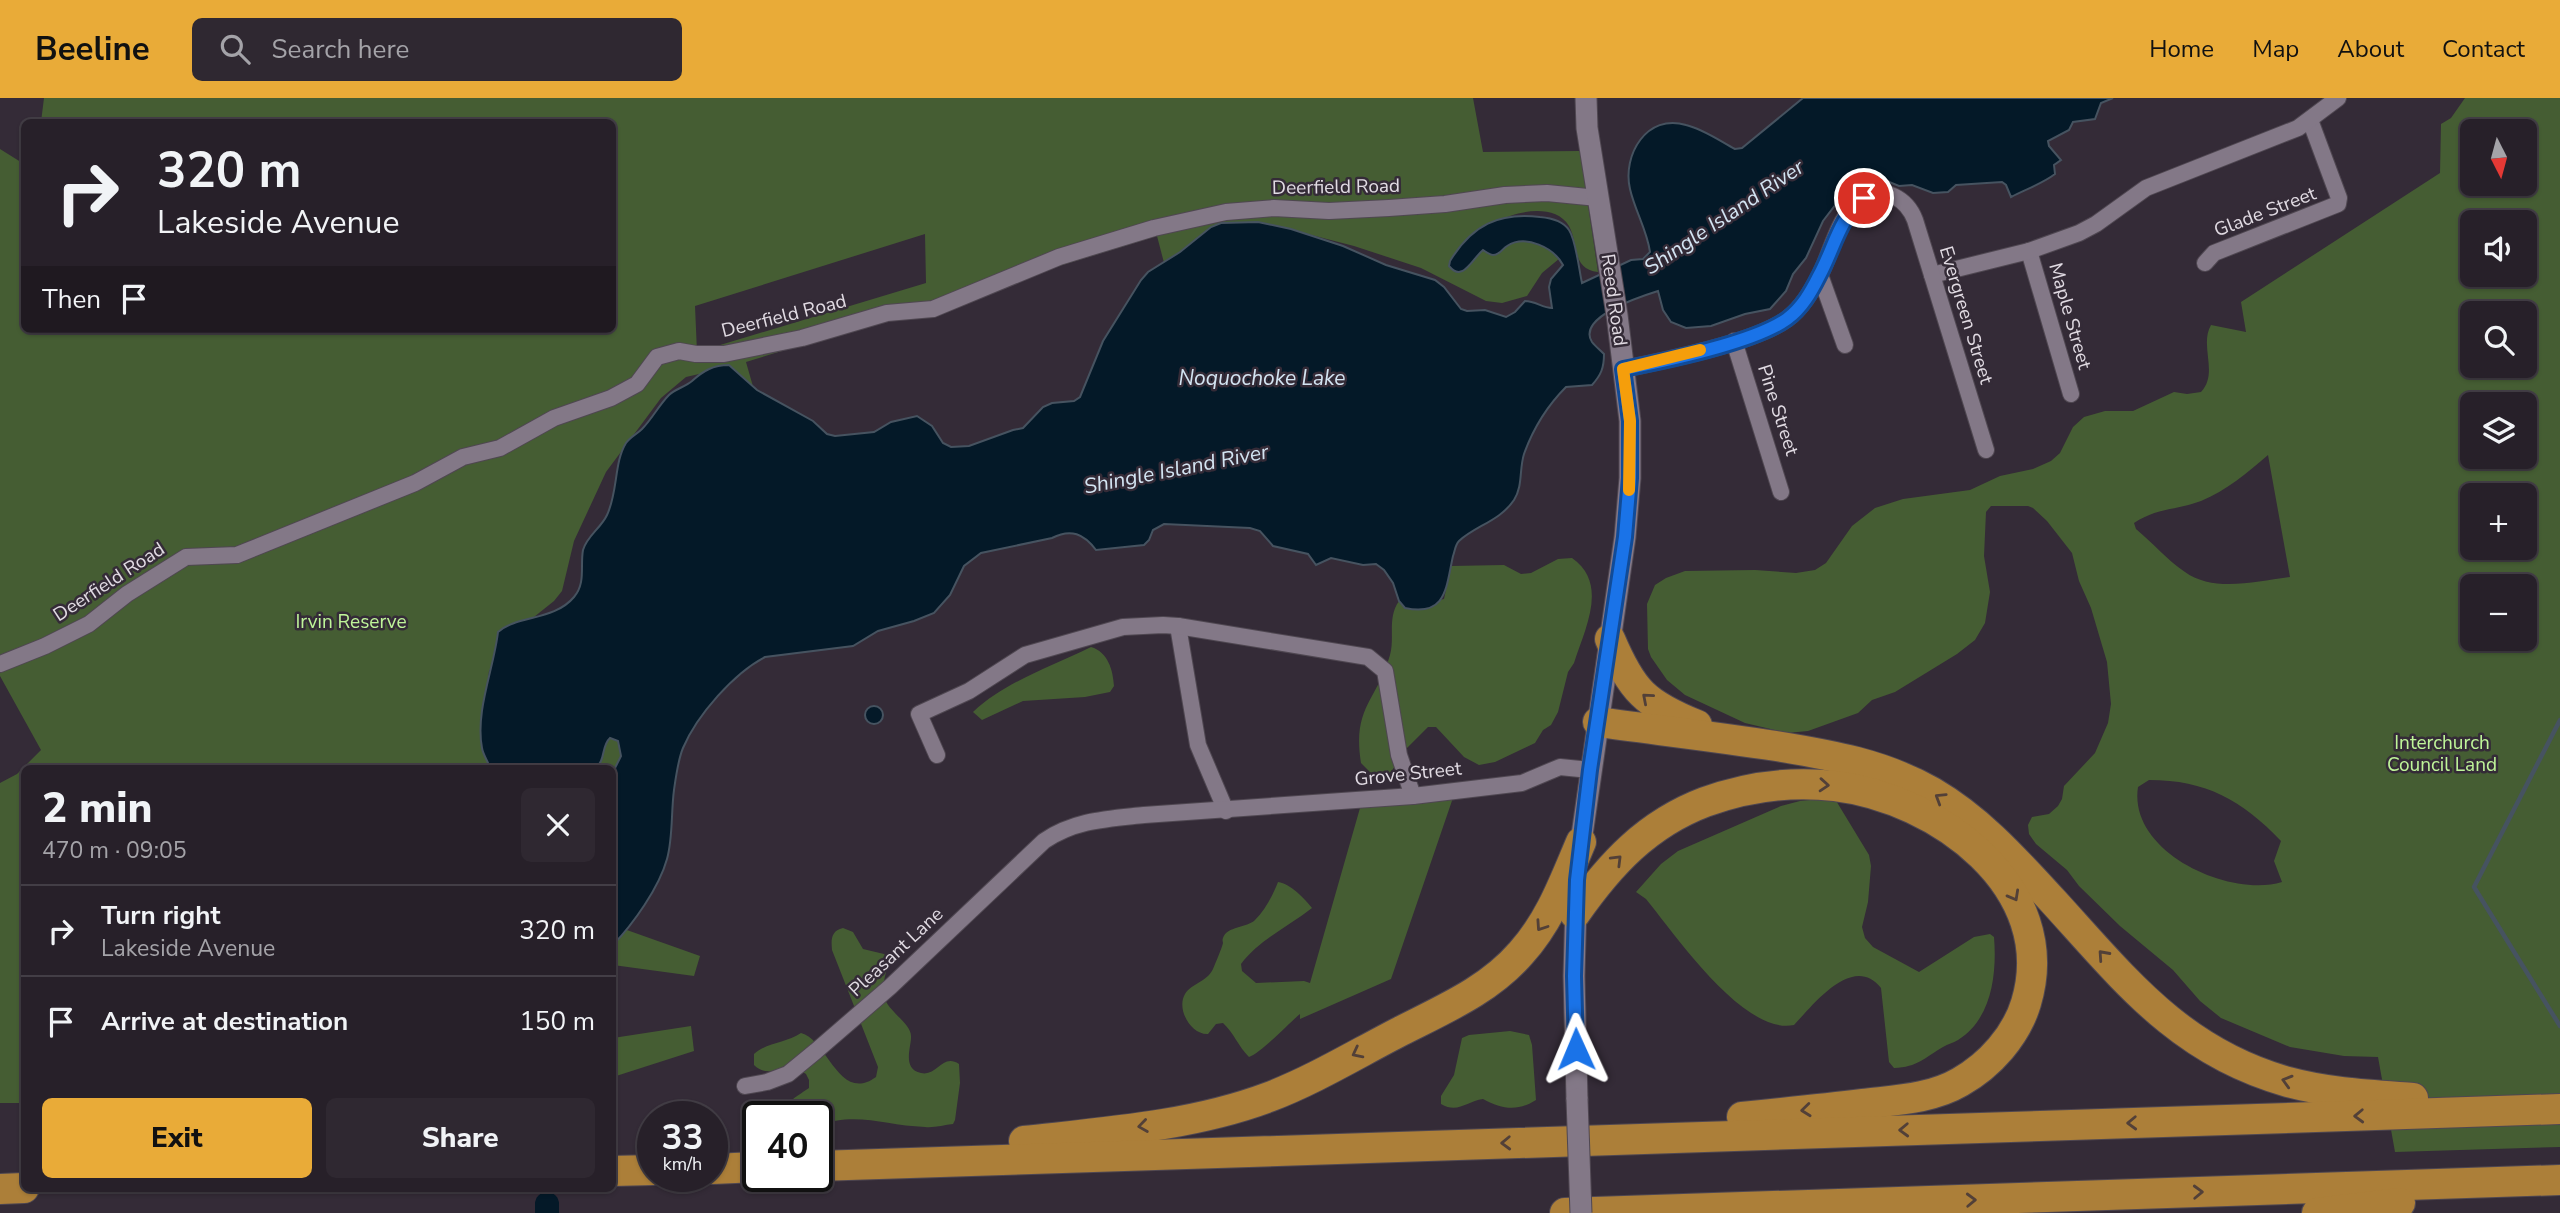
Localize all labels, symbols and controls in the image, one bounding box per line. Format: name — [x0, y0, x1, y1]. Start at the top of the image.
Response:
search box — [192, 18, 682, 81]
text: Beeline — [35, 27, 150, 72]
icon: search — [216, 30, 254, 68]
text: Search here — [272, 32, 409, 67]
text: Home — [2149, 33, 2214, 65]
text: Map — [2252, 33, 2299, 65]
text: About — [2337, 33, 2404, 65]
text: Contact — [2442, 33, 2525, 65]
north arrow — [2460, 119, 2538, 196]
map controls — [2460, 119, 2537, 651]
text: 320 m — [157, 137, 301, 204]
icon: right — [42, 147, 133, 238]
water label: Shingle Island River — [1639, 153, 1810, 281]
pin — [1834, 168, 1894, 228]
street label: Deerfield Road — [1272, 173, 1400, 201]
icon: arrive — [1845, 179, 1883, 217]
street label: Glade Street — [2210, 180, 2320, 243]
text: Lakeside Avenue — [157, 201, 400, 244]
button: sound — [2460, 210, 2537, 287]
street label: Evergreen Street — [1933, 243, 1999, 387]
street label: Reed Road — [1595, 252, 1633, 348]
street label: Maple Street — [2042, 260, 2098, 373]
icon: arrive — [115, 280, 153, 318]
text: Then — [42, 282, 101, 317]
street label: Deerfield Road — [719, 288, 849, 344]
button: search — [2460, 301, 2537, 378]
street label: Pine Street — [1751, 361, 1805, 459]
water label: Noquochoke Lake — [1179, 364, 1345, 392]
button: layers — [2460, 392, 2537, 469]
water label: Shingle Island River — [1081, 437, 1271, 501]
button: + — [2460, 483, 2537, 560]
street label: Deerfield Road — [48, 536, 170, 628]
button: − — [2460, 574, 2537, 651]
park label: Irvin Reserve — [295, 609, 407, 635]
one-way arrow — [1642, 694, 1655, 706]
park label: Interchurch Council Land — [2387, 730, 2497, 778]
street label: Grove Street — [1353, 755, 1463, 793]
one-way arrow — [1819, 777, 1830, 792]
text: 2 min — [42, 780, 152, 837]
button: close — [521, 788, 595, 862]
one-way arrow — [1935, 793, 1948, 806]
text: 470 m · 09:05 — [42, 835, 187, 866]
one-way arrow — [1609, 855, 1622, 868]
one-way arrow — [2006, 888, 2019, 901]
text: Turn right — [101, 898, 220, 933]
street label: Pleasant Lane — [843, 901, 949, 1003]
icon: right — [42, 912, 80, 950]
text: 320 m — [519, 913, 595, 948]
one-way arrow — [1537, 918, 1549, 931]
text: Lakeside Avenue — [101, 933, 275, 964]
one-way arrow — [2098, 950, 2111, 963]
icon: arrive — [42, 1003, 80, 1041]
text: Arrive at destination — [101, 1004, 348, 1039]
text: 150 m — [519, 1004, 595, 1039]
position arrow — [1539, 1012, 1613, 1086]
one-way arrow — [1352, 1045, 1364, 1059]
one-way arrow — [2282, 1075, 2294, 1089]
button: Exit — [42, 1098, 312, 1178]
button: Share — [326, 1098, 595, 1178]
speed limit sign: 40 — [742, 1101, 833, 1192]
one-way arrow — [1800, 1103, 1812, 1118]
one-way arrow — [2353, 1108, 2364, 1123]
text: 33 — [661, 1114, 704, 1161]
one-way arrow — [2126, 1115, 2136, 1131]
one-way arrow — [1138, 1118, 1149, 1133]
one-way arrow — [1899, 1122, 1909, 1138]
one-way arrow — [1500, 1136, 1511, 1151]
text: km/h — [663, 1152, 702, 1176]
one-way arrow — [2193, 1185, 2204, 1200]
one-way arrow — [1966, 1192, 1977, 1207]

